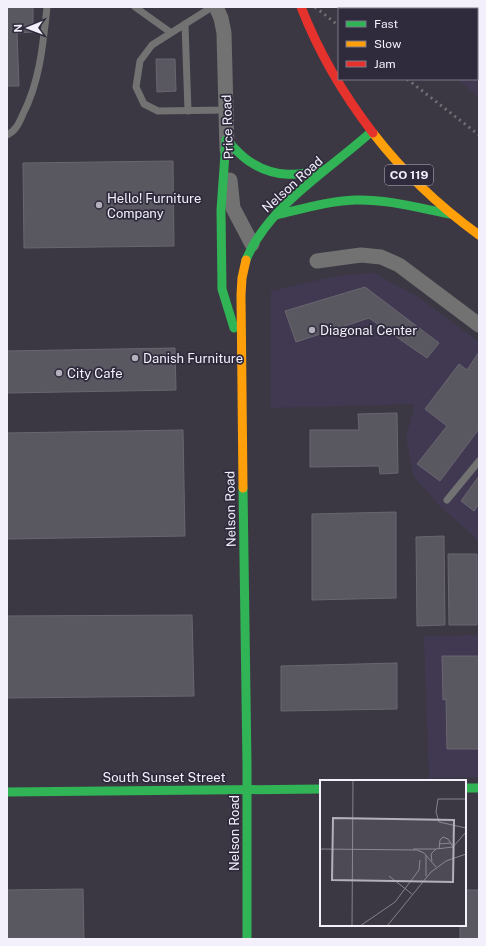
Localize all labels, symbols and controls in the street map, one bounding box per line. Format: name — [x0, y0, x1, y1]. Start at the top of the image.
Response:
north arrow — [8, 8, 48, 48]
legend — [338, 8, 478, 80]
text: Fast — [374, 17, 399, 31]
text: N — [12, 24, 24, 33]
text: Slow — [374, 37, 402, 51]
text: Jam — [374, 57, 396, 71]
street label: Price Road — [219, 94, 236, 160]
street label: Nelson Road — [259, 153, 326, 215]
road number: CO 119 — [385, 165, 433, 185]
place label: Hello! Furniture Company — [107, 191, 201, 221]
marker: Hello! Furniture Company — [94, 200, 104, 210]
place label: Diagonal Center — [320, 323, 417, 338]
marker: Diagonal Center — [307, 325, 317, 335]
place label: Danish Furniture — [143, 351, 243, 366]
marker: Danish Furniture — [130, 353, 140, 363]
place label: City Cafe — [67, 366, 123, 381]
marker: City Cafe — [54, 368, 64, 378]
street label: Nelson Road — [222, 471, 239, 547]
street label: South Sunset Street — [103, 770, 225, 785]
inset map — [320, 780, 466, 926]
street label: Nelson Road — [227, 795, 242, 871]

